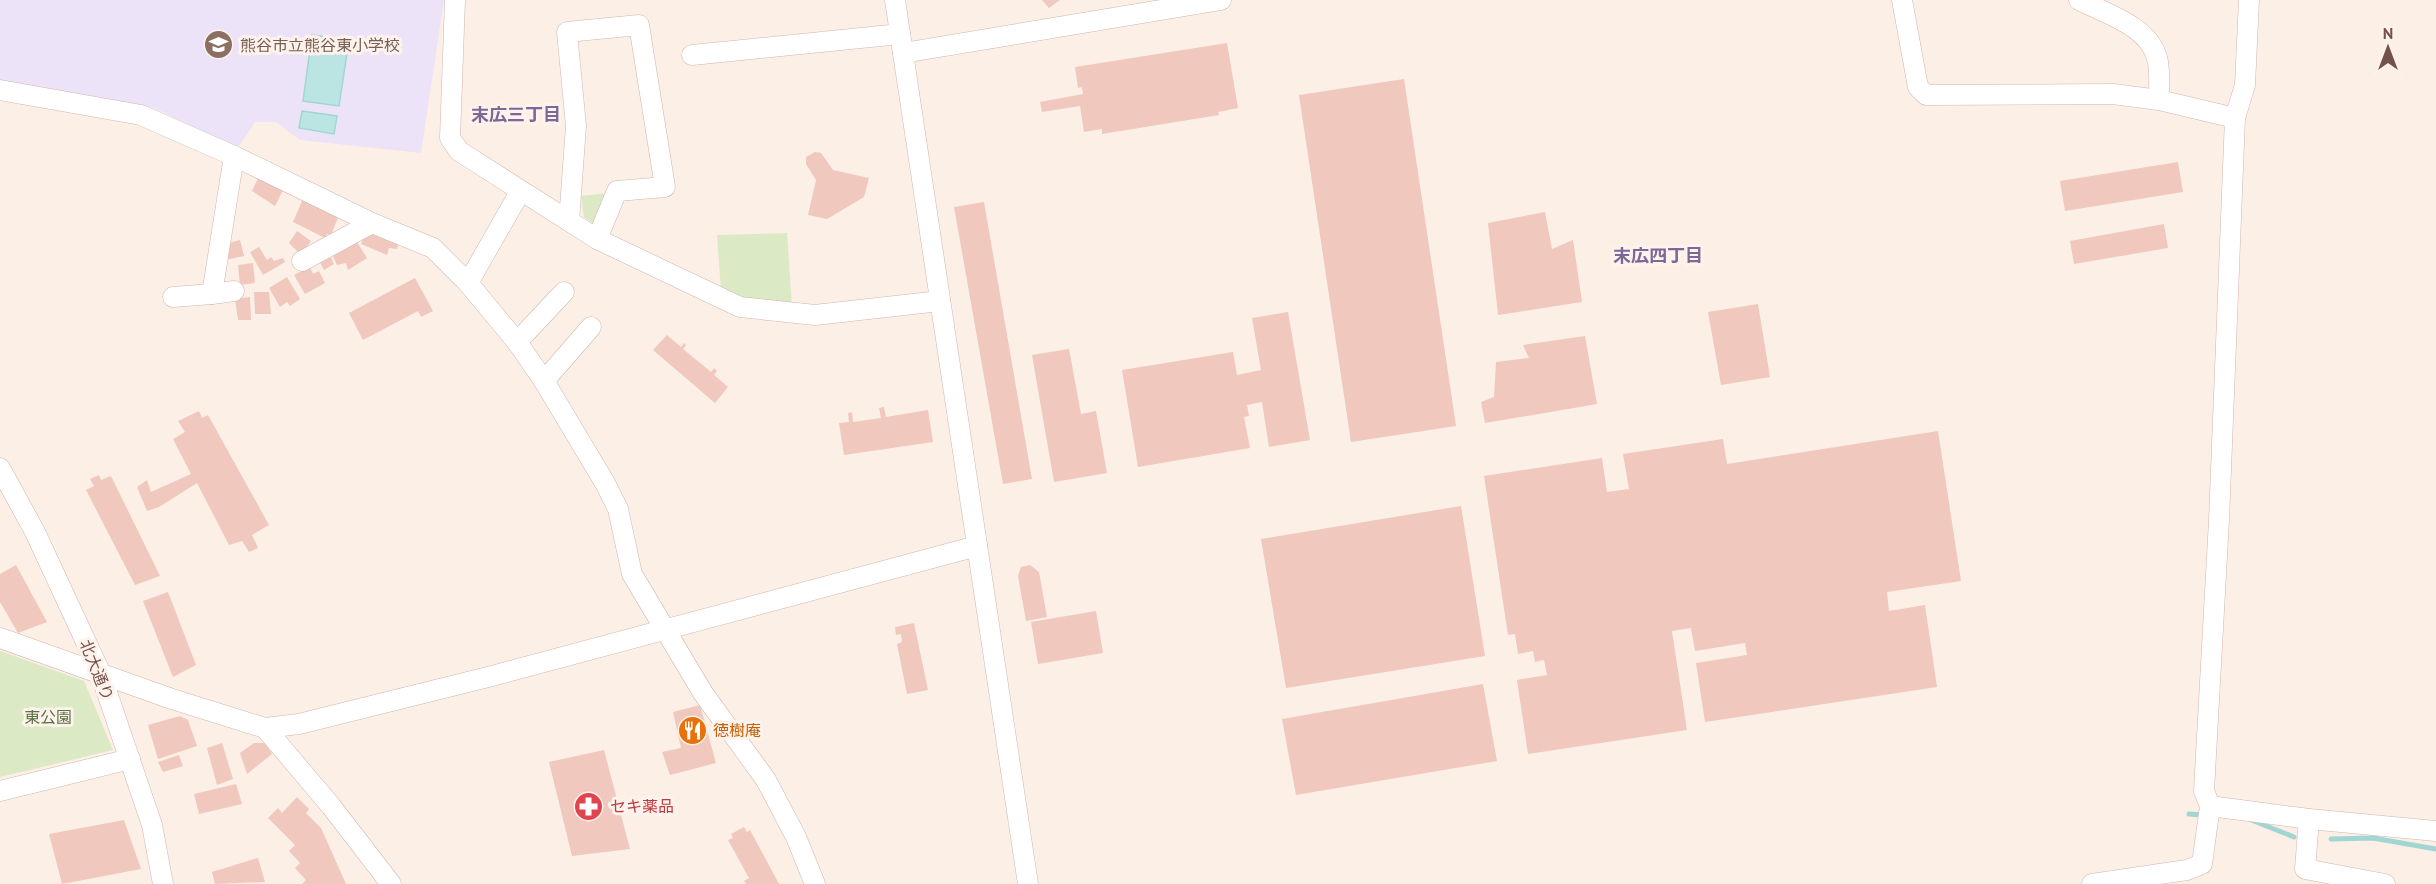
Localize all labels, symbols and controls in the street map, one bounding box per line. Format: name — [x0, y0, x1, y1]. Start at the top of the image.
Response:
north arrow — [2358, 18, 2418, 78]
text: N — [2383, 23, 2393, 43]
school or university icon: 熊谷市立熊谷東小学校 — [203, 29, 235, 61]
place label: 熊谷市立熊谷東小学校 — [240, 35, 400, 55]
district label: 末広三丁目 — [471, 103, 561, 126]
district label: 末広四丁目 — [1613, 244, 1703, 267]
street label: 北大通り — [76, 637, 118, 703]
park label: 東公園 — [24, 707, 72, 727]
restaurant icon: 徳樹庵 — [676, 714, 708, 746]
place label: 徳樹庵 — [713, 720, 761, 740]
pharmacy icon: セキ薬品 — [573, 790, 605, 822]
place label: セキ薬品 — [610, 796, 674, 816]

